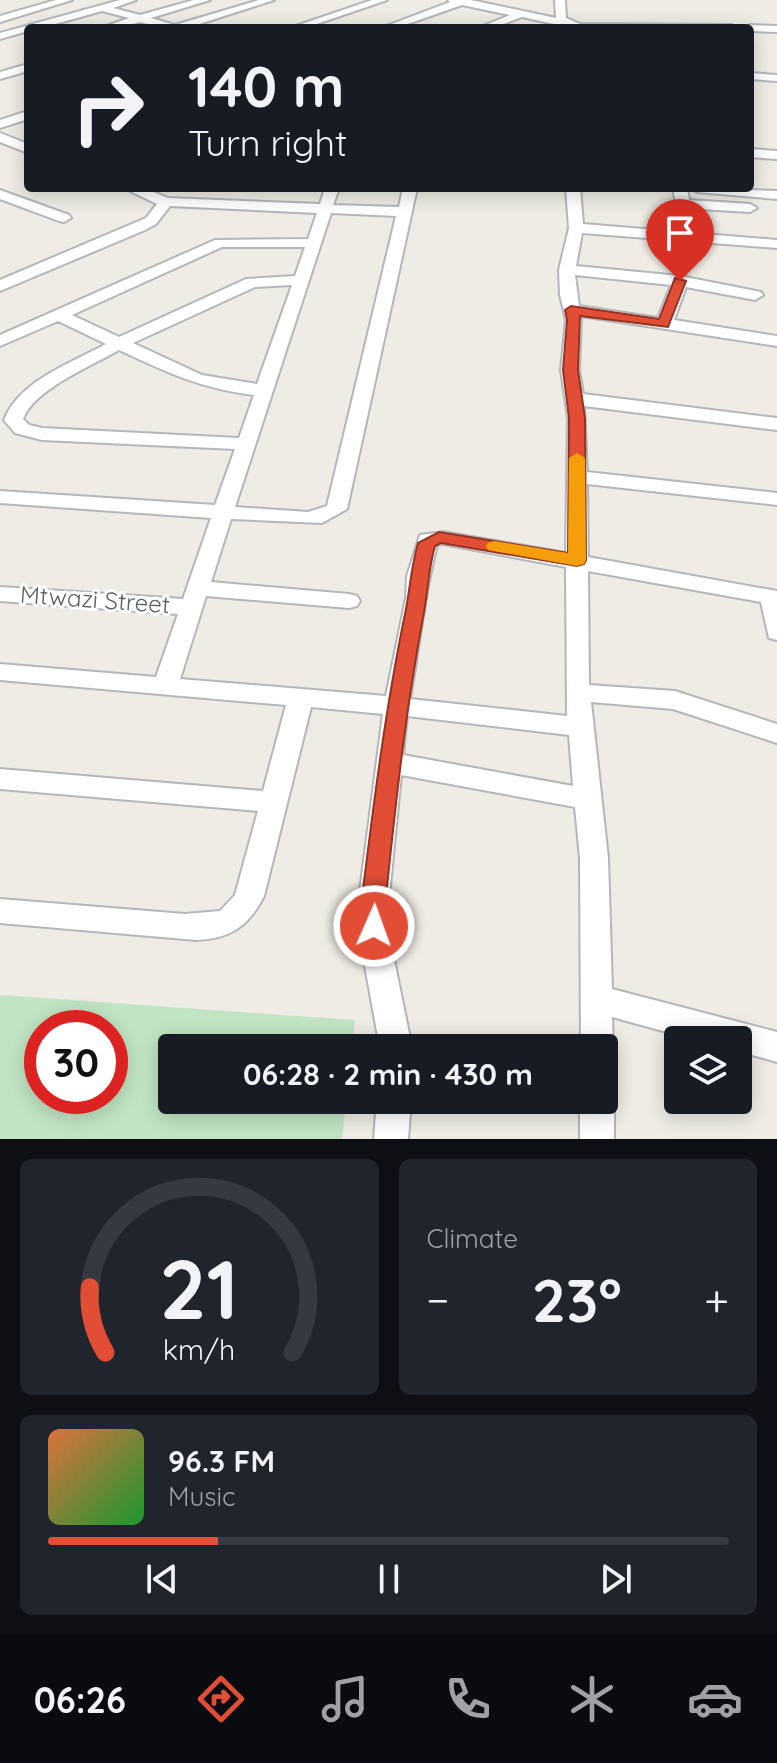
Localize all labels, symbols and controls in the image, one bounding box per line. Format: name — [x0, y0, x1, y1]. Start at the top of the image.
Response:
text: 140 m — [188, 51, 344, 121]
icon: right — [56, 56, 160, 160]
text: Turn right — [188, 120, 347, 165]
pin — [646, 199, 714, 281]
icon: arrive — [658, 211, 702, 255]
street label: Mtwazi Street — [19, 579, 171, 619]
position arrow — [332, 884, 416, 968]
speed limit sign: 30 — [24, 1010, 128, 1114]
map controls — [664, 1026, 752, 1114]
button: layers — [664, 1026, 752, 1114]
text: 06:28 · 2 min · 430 m — [243, 1055, 533, 1093]
text: Climate — [427, 1222, 518, 1255]
text: 21 — [159, 1236, 239, 1340]
text: 23° — [532, 1262, 622, 1337]
text: − — [427, 1272, 449, 1327]
text: + — [704, 1272, 729, 1327]
text: km/h — [163, 1331, 236, 1367]
text: 96.3 FM — [168, 1442, 275, 1480]
text: Music — [168, 1480, 236, 1513]
icon: previous — [140, 1557, 184, 1601]
icon: pause — [367, 1557, 411, 1601]
icon: next — [594, 1557, 638, 1601]
icon: directions — [193, 1671, 249, 1727]
icon: music — [317, 1671, 373, 1727]
icon: phone — [440, 1671, 496, 1727]
icon: climate — [564, 1671, 620, 1727]
icon: car — [687, 1671, 743, 1727]
text: 06:26 — [34, 1677, 126, 1722]

